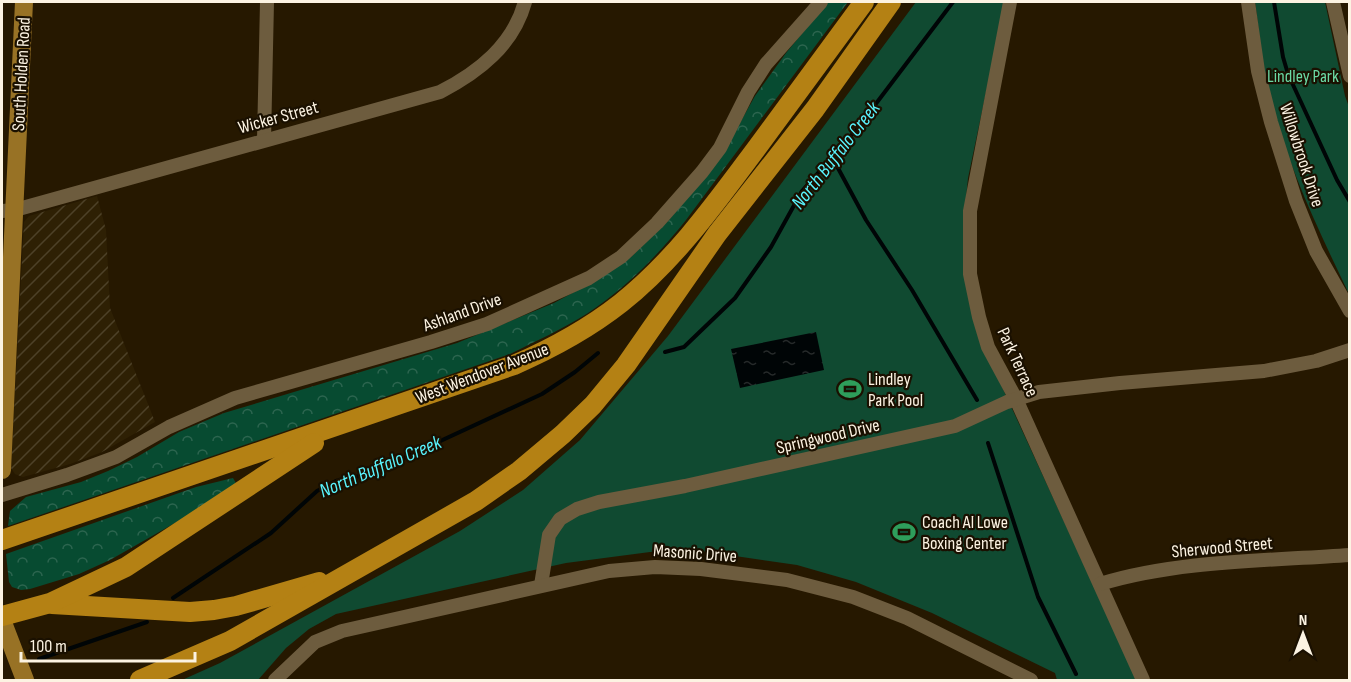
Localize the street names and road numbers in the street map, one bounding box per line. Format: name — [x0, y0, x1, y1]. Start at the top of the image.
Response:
street label: South Holden Road — [8, 17, 35, 132]
street label: Wicker Street — [236, 97, 321, 138]
street label: Willowbrook Drive — [1275, 101, 1328, 210]
street label: Ashland Drive — [419, 289, 504, 337]
street label: Park Terrace — [992, 324, 1043, 400]
street label: West Wendover Avenue — [413, 338, 552, 408]
street label: Springwood Drive — [775, 414, 882, 459]
street label: Sherwood Street — [1171, 533, 1274, 562]
street label: Masonic Drive — [652, 540, 738, 567]

